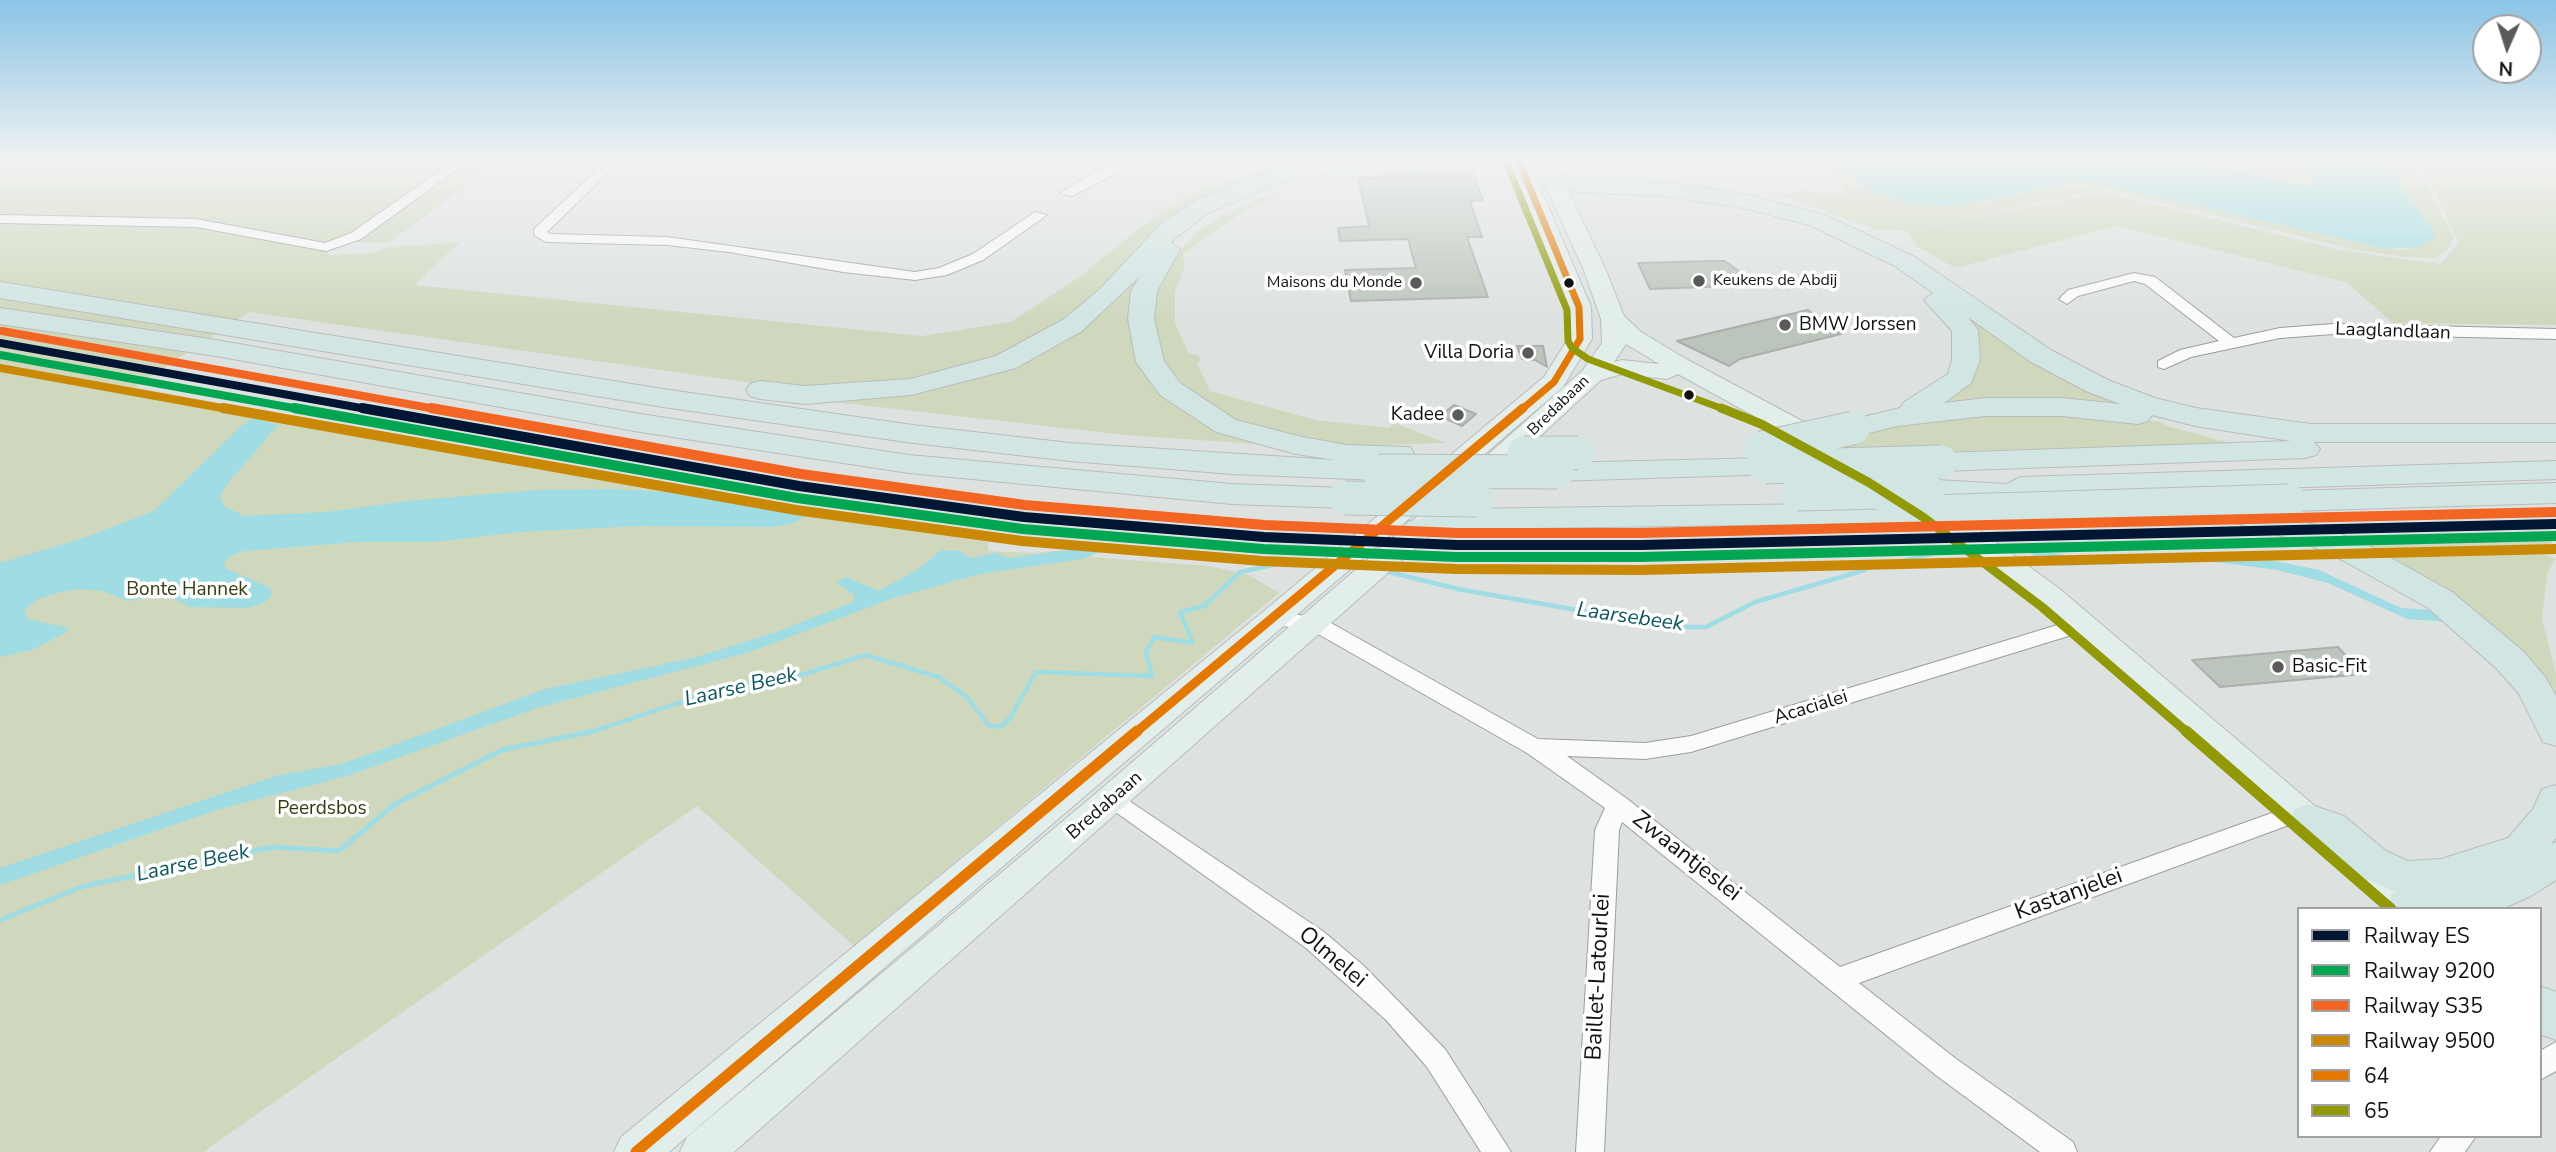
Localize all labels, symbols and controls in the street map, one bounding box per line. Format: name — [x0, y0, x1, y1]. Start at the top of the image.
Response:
north arrow — [2472, 14, 2542, 84]
text: N — [2498, 55, 2514, 81]
place label: Keukens de Abdij — [1713, 271, 1837, 291]
place label: Maisons du Monde — [1267, 273, 1402, 293]
marker: Keukens de Abdij — [1691, 273, 1707, 289]
marker: Maisons du Monde — [1408, 275, 1424, 291]
unlabelled marker — [1562, 276, 1576, 290]
place label: BMW Jorssen — [1799, 314, 1916, 336]
marker: BMW Jorssen — [1777, 317, 1793, 333]
street label: Laaglandlaan — [2335, 319, 2451, 345]
place label: Villa Doria — [1424, 342, 1514, 364]
marker: Villa Doria — [1520, 345, 1536, 361]
street label: Bredabaan — [1524, 372, 1594, 440]
unlabelled marker — [1682, 388, 1696, 402]
place label: Kadee — [1391, 404, 1444, 426]
marker: Kadee — [1450, 407, 1466, 423]
park label: Bonte Hannek — [126, 579, 248, 601]
water label: Laarsebeek — [1575, 598, 1685, 638]
place label: Basic-Fit — [2292, 656, 2367, 678]
marker: Basic-Fit — [2270, 659, 2286, 675]
water label: Laarse Beek — [682, 663, 800, 713]
street label: Acacialei — [1771, 686, 1851, 730]
street label: Bredabaan — [1063, 767, 1147, 845]
park label: Peerdsbos — [277, 798, 367, 820]
street label: Zwaantjeslei — [1626, 806, 1746, 908]
water label: Laarse Beek — [134, 840, 252, 888]
street label: Kastanjelei — [2011, 863, 2127, 927]
street label: Baillet-Latourlei — [1581, 893, 1617, 1061]
legend — [2297, 907, 2542, 1138]
street label: Olmelei — [1292, 922, 1372, 994]
text: Railway ES — [2364, 922, 2470, 950]
text: Railway 9200 — [2364, 957, 2495, 985]
text: Railway S35 — [2364, 992, 2483, 1020]
text: Railway 9500 — [2364, 1027, 2495, 1055]
text: 64 — [2364, 1062, 2389, 1090]
text: 65 — [2364, 1097, 2389, 1125]

